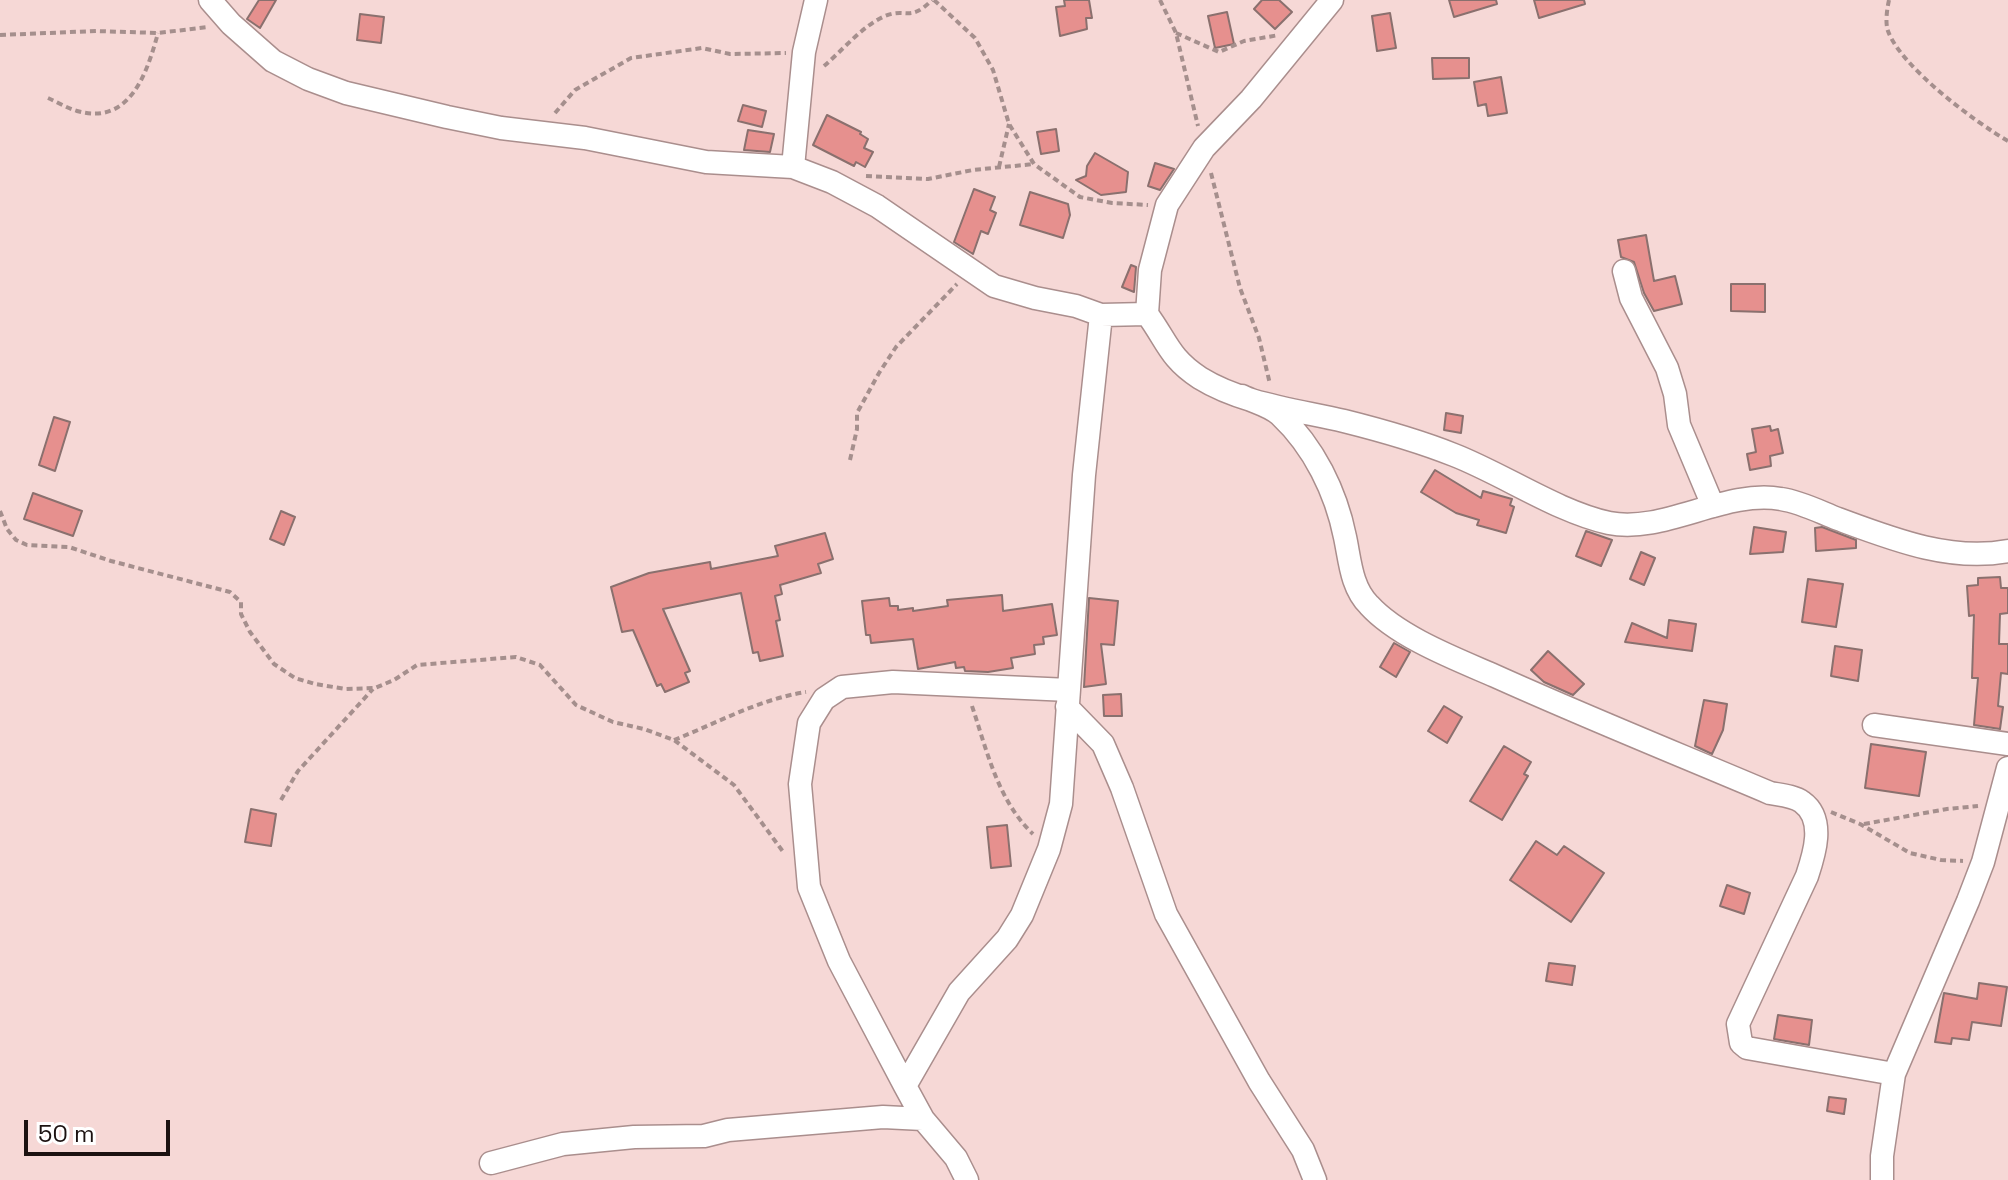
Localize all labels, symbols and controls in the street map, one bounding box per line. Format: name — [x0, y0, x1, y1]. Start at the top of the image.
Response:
scale bar — [28, 1104, 174, 1154]
text: 50 m — [38, 1118, 95, 1149]

